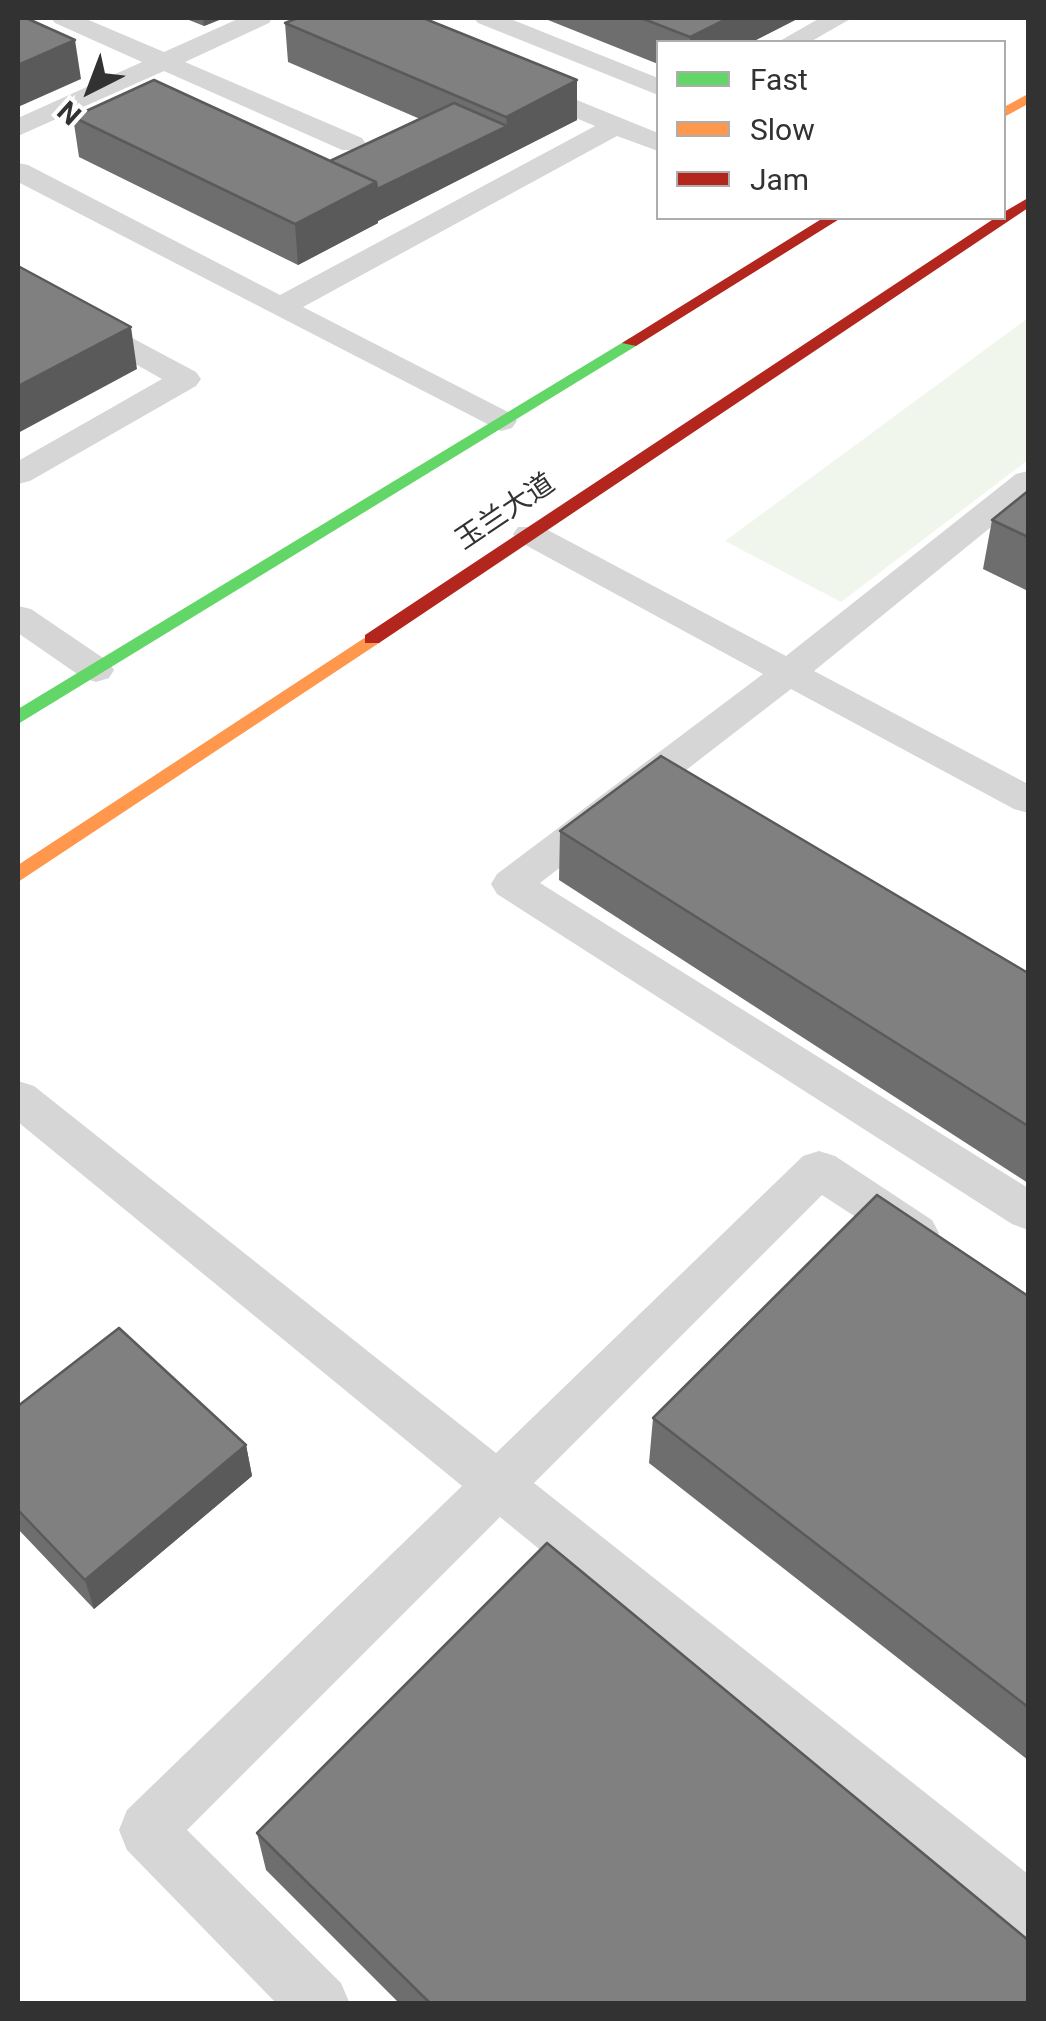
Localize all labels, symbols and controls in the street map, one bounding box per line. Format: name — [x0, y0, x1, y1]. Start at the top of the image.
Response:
north arrow — [40, 40, 140, 140]
legend — [656, 40, 1006, 220]
text: Fast — [750, 62, 808, 97]
text: N — [51, 94, 88, 132]
text: Slow — [750, 112, 815, 147]
text: Jam — [750, 162, 809, 197]
street label: 玉兰大道 — [450, 468, 562, 558]

